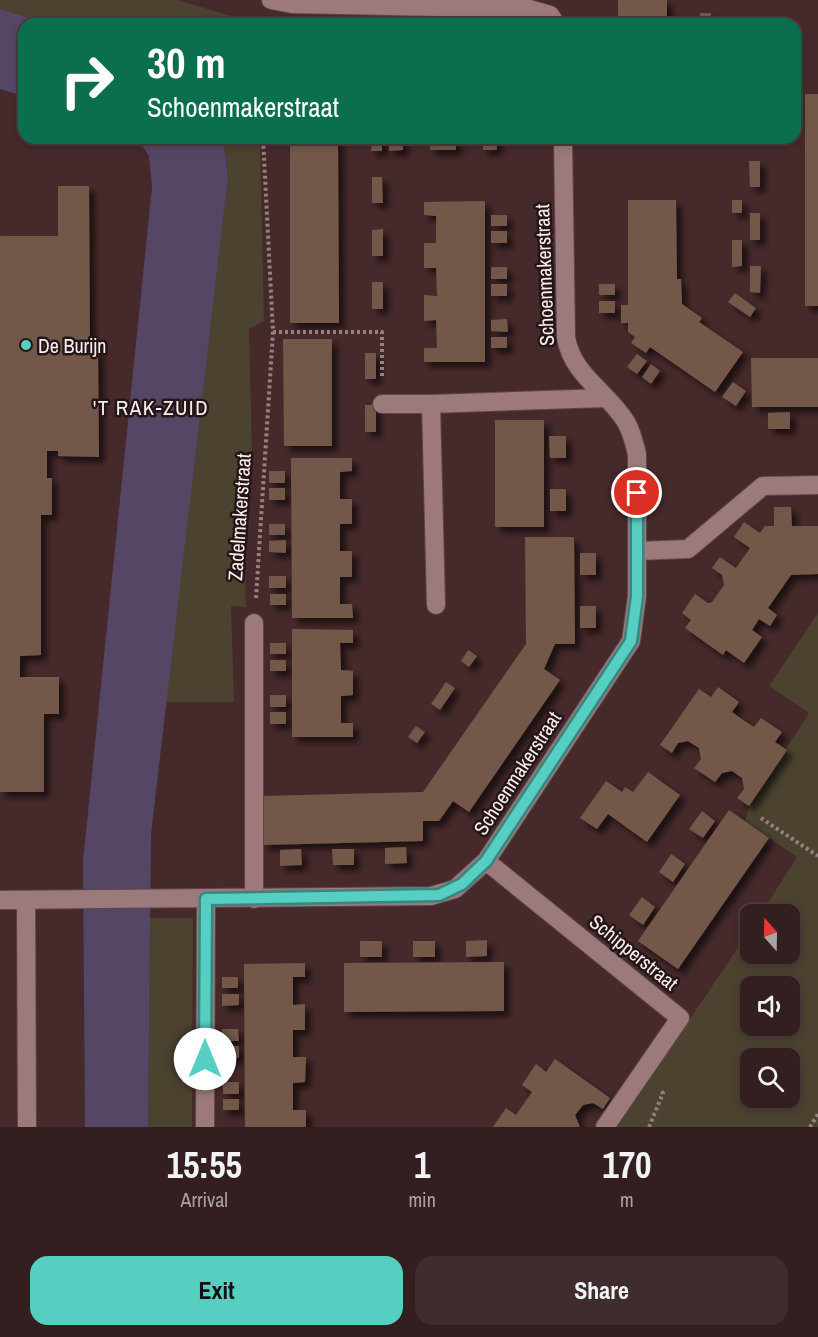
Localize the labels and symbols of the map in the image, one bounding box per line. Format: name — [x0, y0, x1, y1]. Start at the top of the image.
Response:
street label: Schoenmakerstraat — [528, 203, 560, 347]
place label: De Burijn — [38, 332, 106, 359]
marker: De Burijn — [19, 338, 33, 352]
district label: 'T RAK-ZUID — [93, 393, 209, 422]
street label: Zadelmakerstraat — [221, 452, 257, 582]
pin — [611, 467, 662, 518]
street label: Schoenmakerstraat — [467, 706, 567, 840]
north arrow — [740, 904, 800, 964]
street label: Schipperstraat — [584, 908, 684, 996]
position arrow — [173, 1027, 237, 1091]

